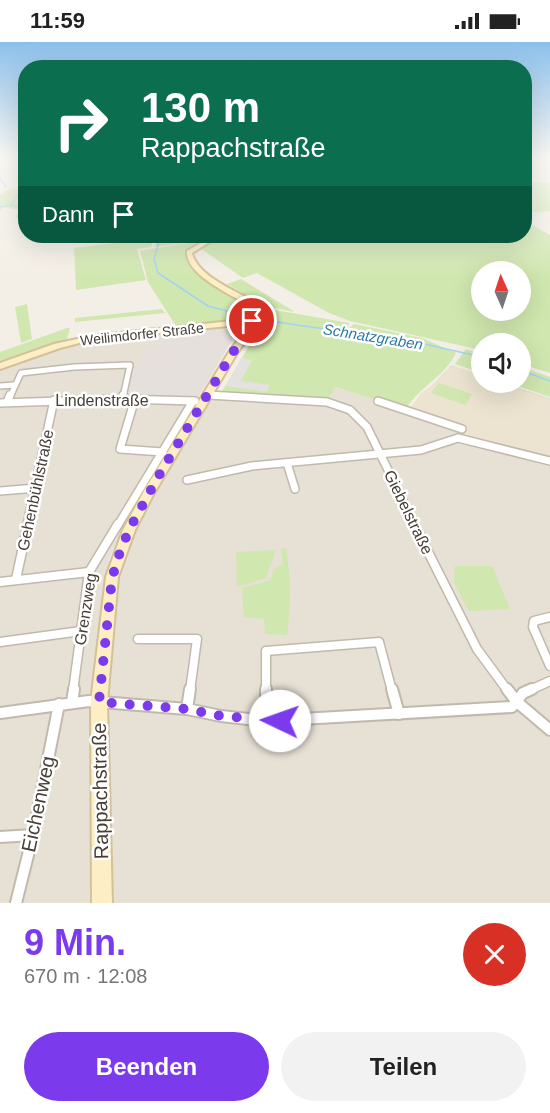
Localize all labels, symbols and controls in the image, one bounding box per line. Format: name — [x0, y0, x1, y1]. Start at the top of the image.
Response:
text: 11:59 — [30, 8, 85, 33]
icon: right — [42, 84, 120, 162]
text: 130 m — [141, 84, 260, 131]
text: Rappachstraße — [141, 133, 326, 163]
icon: arrive — [107, 198, 140, 231]
text: Dann — [42, 202, 95, 227]
north arrow — [471, 261, 531, 321]
map controls — [471, 261, 531, 393]
pin — [226, 295, 277, 346]
icon: arrive — [235, 304, 268, 337]
street label: Weilimdorfer Straße — [79, 320, 205, 348]
water label: Schnatzgraben — [322, 320, 424, 353]
button: sound — [471, 333, 531, 393]
street label: Lindenstraße — [55, 392, 149, 409]
street label: Gehenbühlstraße — [14, 428, 57, 552]
street label: Giebelstraße — [381, 467, 436, 557]
street label: Grenzweg — [71, 572, 100, 646]
position arrow — [248, 689, 312, 753]
street label: Rappachstraße — [88, 722, 112, 860]
street label: Eichenweg — [17, 754, 59, 854]
text: 9 Min. — [24, 922, 126, 963]
button: close — [463, 923, 526, 986]
text: 670 m · 12:08 — [24, 965, 147, 987]
button: Beenden — [24, 1032, 269, 1101]
button: Teilen — [281, 1032, 526, 1101]

